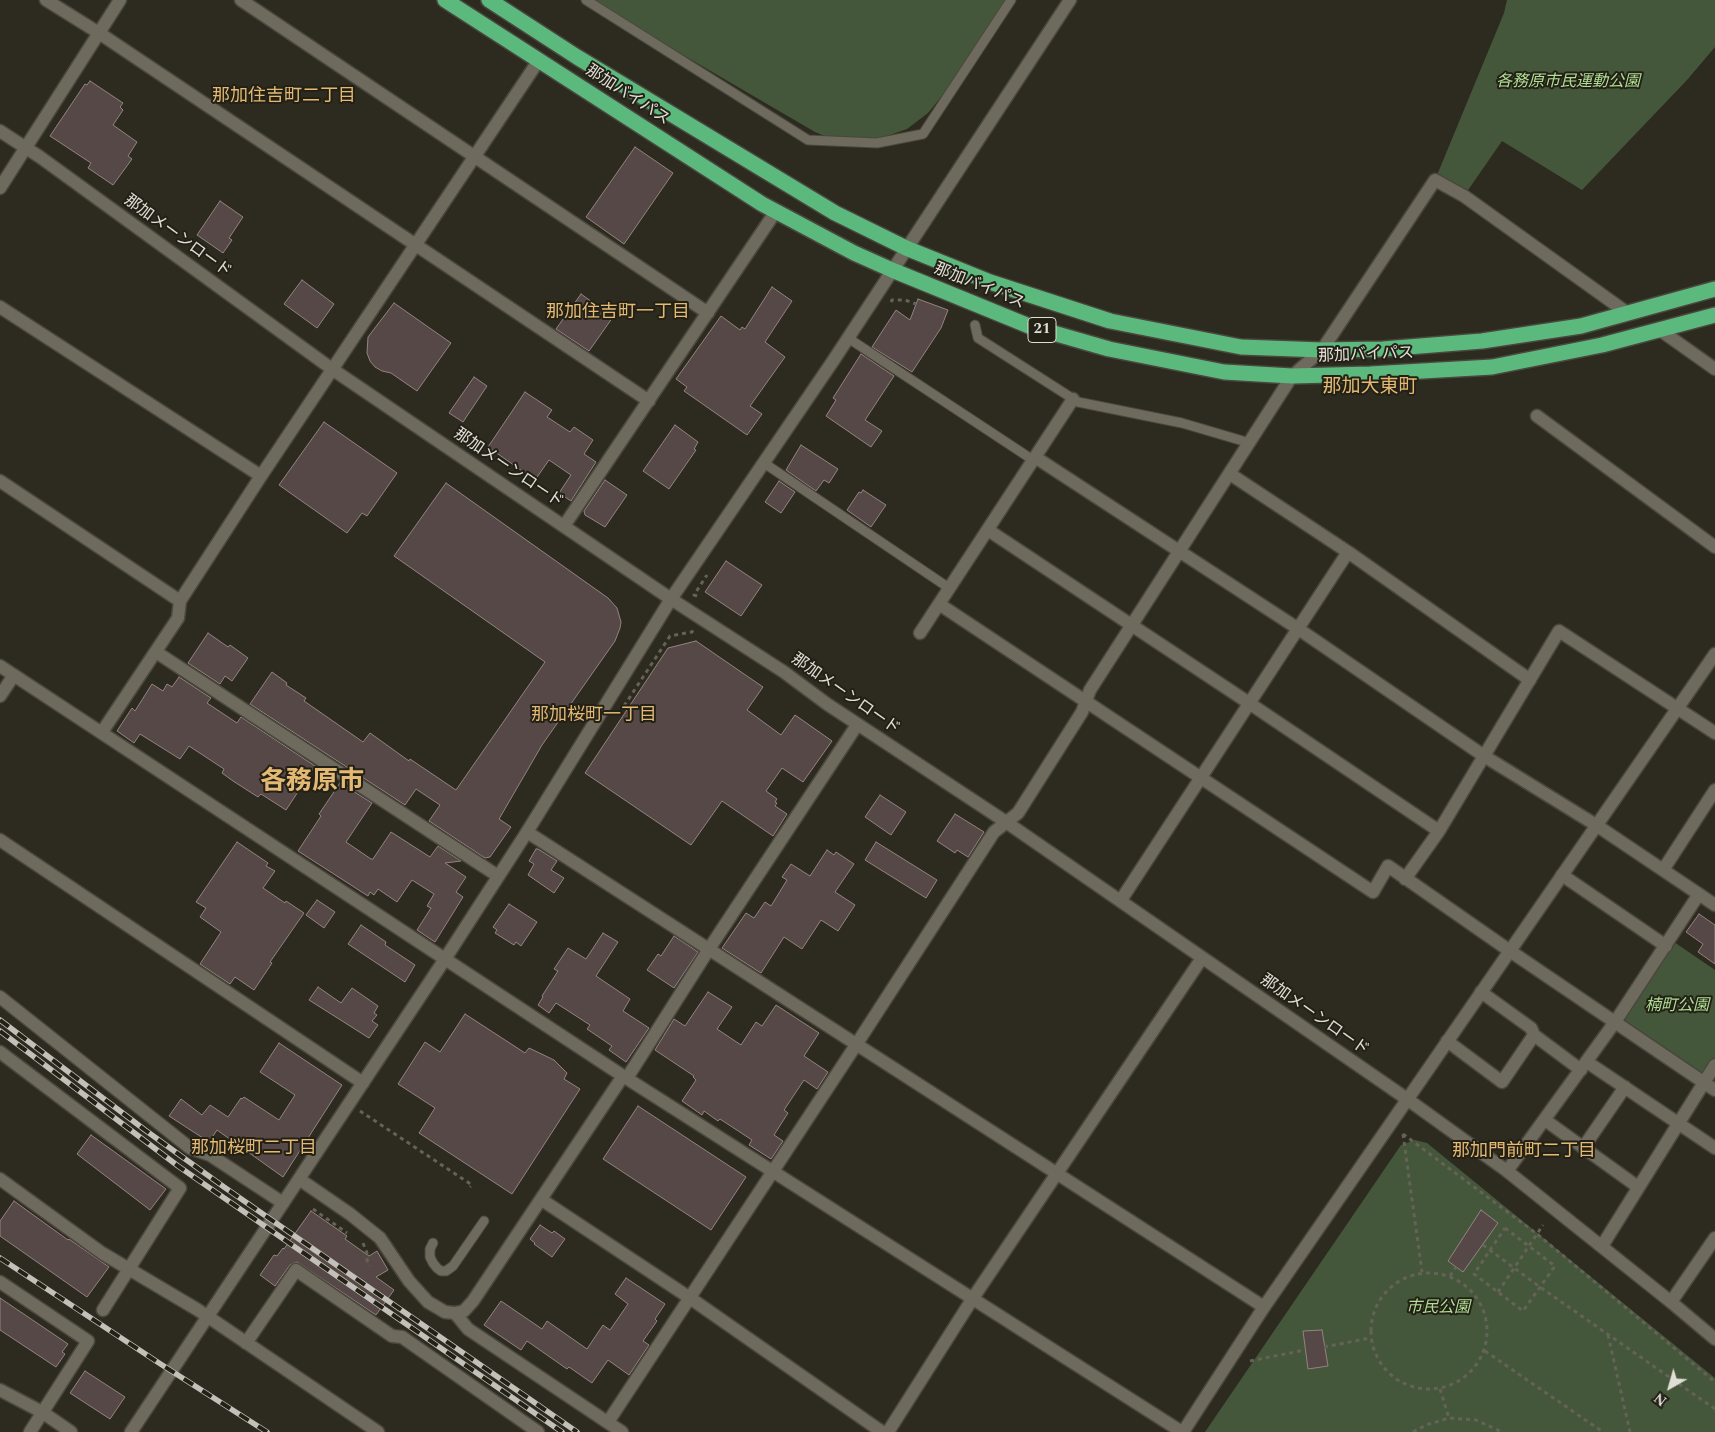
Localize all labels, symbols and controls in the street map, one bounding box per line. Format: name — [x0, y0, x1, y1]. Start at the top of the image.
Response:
street label: 那加バイパス — [582, 62, 672, 130]
park label: 各務原市民運動公園 — [1496, 73, 1640, 93]
district label: 那加住吉町二丁目 — [212, 86, 356, 108]
street label: 那加メーンロード — [120, 192, 234, 282]
street label: 那加バイパス — [931, 260, 1027, 314]
district label: 那加住吉町一丁目 — [546, 302, 690, 324]
road number: 21 — [1028, 318, 1056, 342]
street label: 那加バイパス — [1318, 345, 1414, 367]
district label: 那加大東町 — [1323, 377, 1417, 399]
street label: 那加メーンロード — [450, 425, 566, 513]
street label: 那加メーンロード — [787, 650, 903, 740]
district label: 那加桜町一丁目 — [531, 705, 657, 727]
district label: 各務原市 — [260, 768, 364, 800]
street label: 那加メーンロード — [1256, 971, 1372, 1061]
park label: 楠町公園 — [1645, 997, 1709, 1017]
district label: 那加桜町二丁目 — [191, 1138, 317, 1160]
district label: 那加門前町二丁目 — [1452, 1141, 1596, 1163]
park label: 市民公園 — [1406, 1299, 1470, 1319]
north arrow — [1645, 1362, 1695, 1412]
text: N — [1649, 1387, 1671, 1411]

